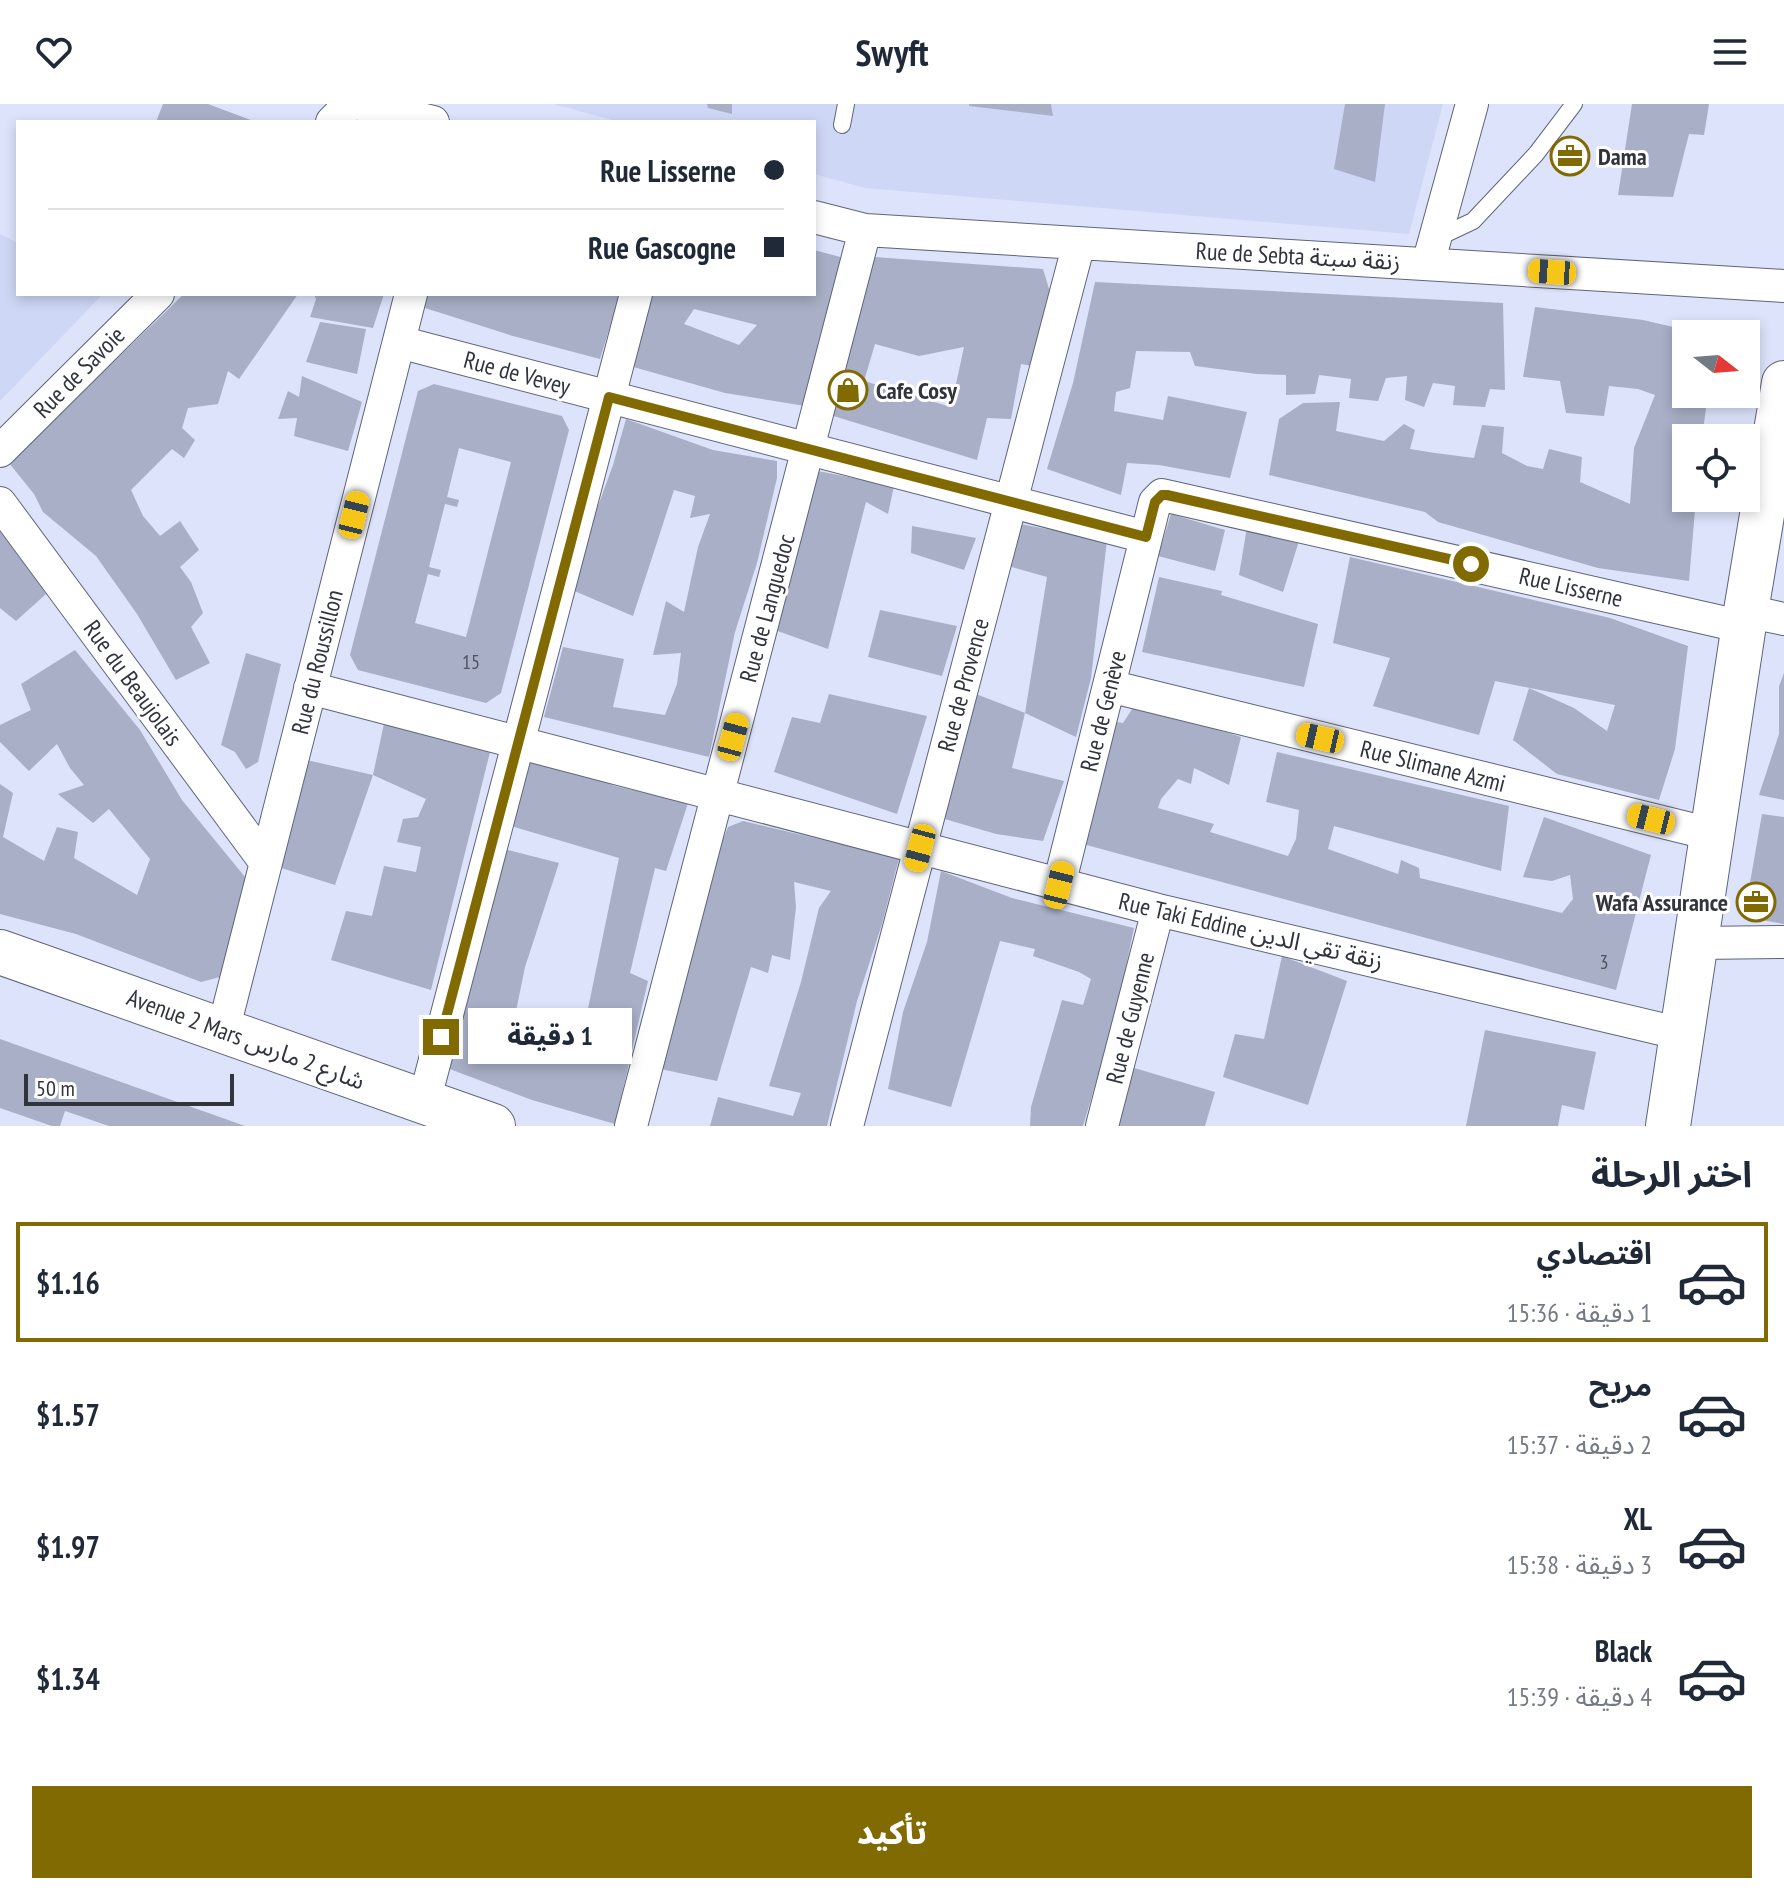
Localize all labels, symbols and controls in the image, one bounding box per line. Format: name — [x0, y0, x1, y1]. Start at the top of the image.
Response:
text: Swyft — [856, 29, 928, 76]
icon: heart — [32, 30, 76, 74]
icon: menu — [1708, 30, 1752, 74]
office icon: Dama — [1549, 135, 1591, 177]
place label: Dama — [1598, 141, 1647, 172]
text: Rue Lisserne — [600, 151, 736, 190]
text: Rue Gascogne — [588, 228, 736, 267]
street label: Rue de Sebta زنقة سبتة — [1195, 235, 1401, 277]
car — [1527, 258, 1577, 286]
street label: Rue de Savoie — [27, 320, 131, 424]
north arrow — [1672, 320, 1760, 408]
map controls — [1672, 320, 1760, 512]
street label: Rue de Vevey — [460, 344, 574, 402]
shop icon: Cafe Cosy — [827, 369, 869, 411]
place label: Cafe Cosy — [876, 375, 957, 406]
button: locate — [1672, 424, 1760, 512]
car — [337, 489, 371, 541]
street label: Rue de Languedoc — [732, 530, 802, 685]
route start — [1453, 546, 1489, 582]
street label: Rue Lisserne — [1516, 560, 1626, 614]
street label: Rue du Roussillon — [284, 587, 350, 737]
street label: Rue du Beaujolais — [77, 614, 189, 752]
street label: Rue de Provence — [930, 615, 996, 755]
street label: Rue de Genève — [1073, 647, 1133, 775]
house number: 15 — [462, 649, 480, 675]
car — [715, 711, 751, 763]
car — [1294, 721, 1346, 755]
street label: Rue Slimane Azmi — [1357, 733, 1509, 799]
car — [1625, 802, 1677, 836]
car — [902, 822, 938, 874]
car — [1042, 859, 1076, 911]
office icon: Wafa Assurance — [1735, 881, 1777, 923]
street label: Rue Taki Eddine زنقة تقي الدين — [1115, 885, 1386, 980]
place label: Wafa Assurance — [1595, 887, 1728, 918]
street label: Rue de Guyenne — [1099, 949, 1161, 1087]
house number: 3 — [1600, 949, 1609, 975]
street label: Avenue 2 Mars شارع 2 مارس — [122, 982, 369, 1098]
callout: 1 دقيقة — [469, 1009, 633, 1065]
route end — [423, 1019, 459, 1055]
text: 1 دقيقة — [507, 1019, 593, 1052]
scale bar — [24, 1070, 234, 1106]
text: 50 m — [36, 1074, 75, 1102]
text: اختر الرحلة — [1591, 1150, 1752, 1197]
text: اقتصادي — [1537, 1233, 1652, 1272]
icon: car — [1676, 1246, 1748, 1318]
text: $1.16 — [36, 1263, 100, 1302]
text: 1 دقيقة · 15:36 — [1507, 1296, 1652, 1329]
text: مريح — [1589, 1365, 1652, 1404]
icon: car — [1676, 1378, 1748, 1450]
text: $1.57 — [36, 1395, 100, 1434]
text: 2 دقيقة · 15:37 — [1507, 1428, 1652, 1461]
text: XL — [1623, 1499, 1652, 1538]
icon: car — [1676, 1510, 1748, 1582]
text: $1.97 — [36, 1527, 100, 1566]
text: 3 دقيقة · 15:38 — [1507, 1548, 1652, 1581]
text: Black — [1595, 1631, 1652, 1670]
icon: car — [1676, 1642, 1748, 1714]
text: $1.34 — [36, 1659, 100, 1698]
text: 4 دقيقة · 15:39 — [1507, 1680, 1652, 1713]
button: تأكيد — [32, 1786, 1752, 1878]

